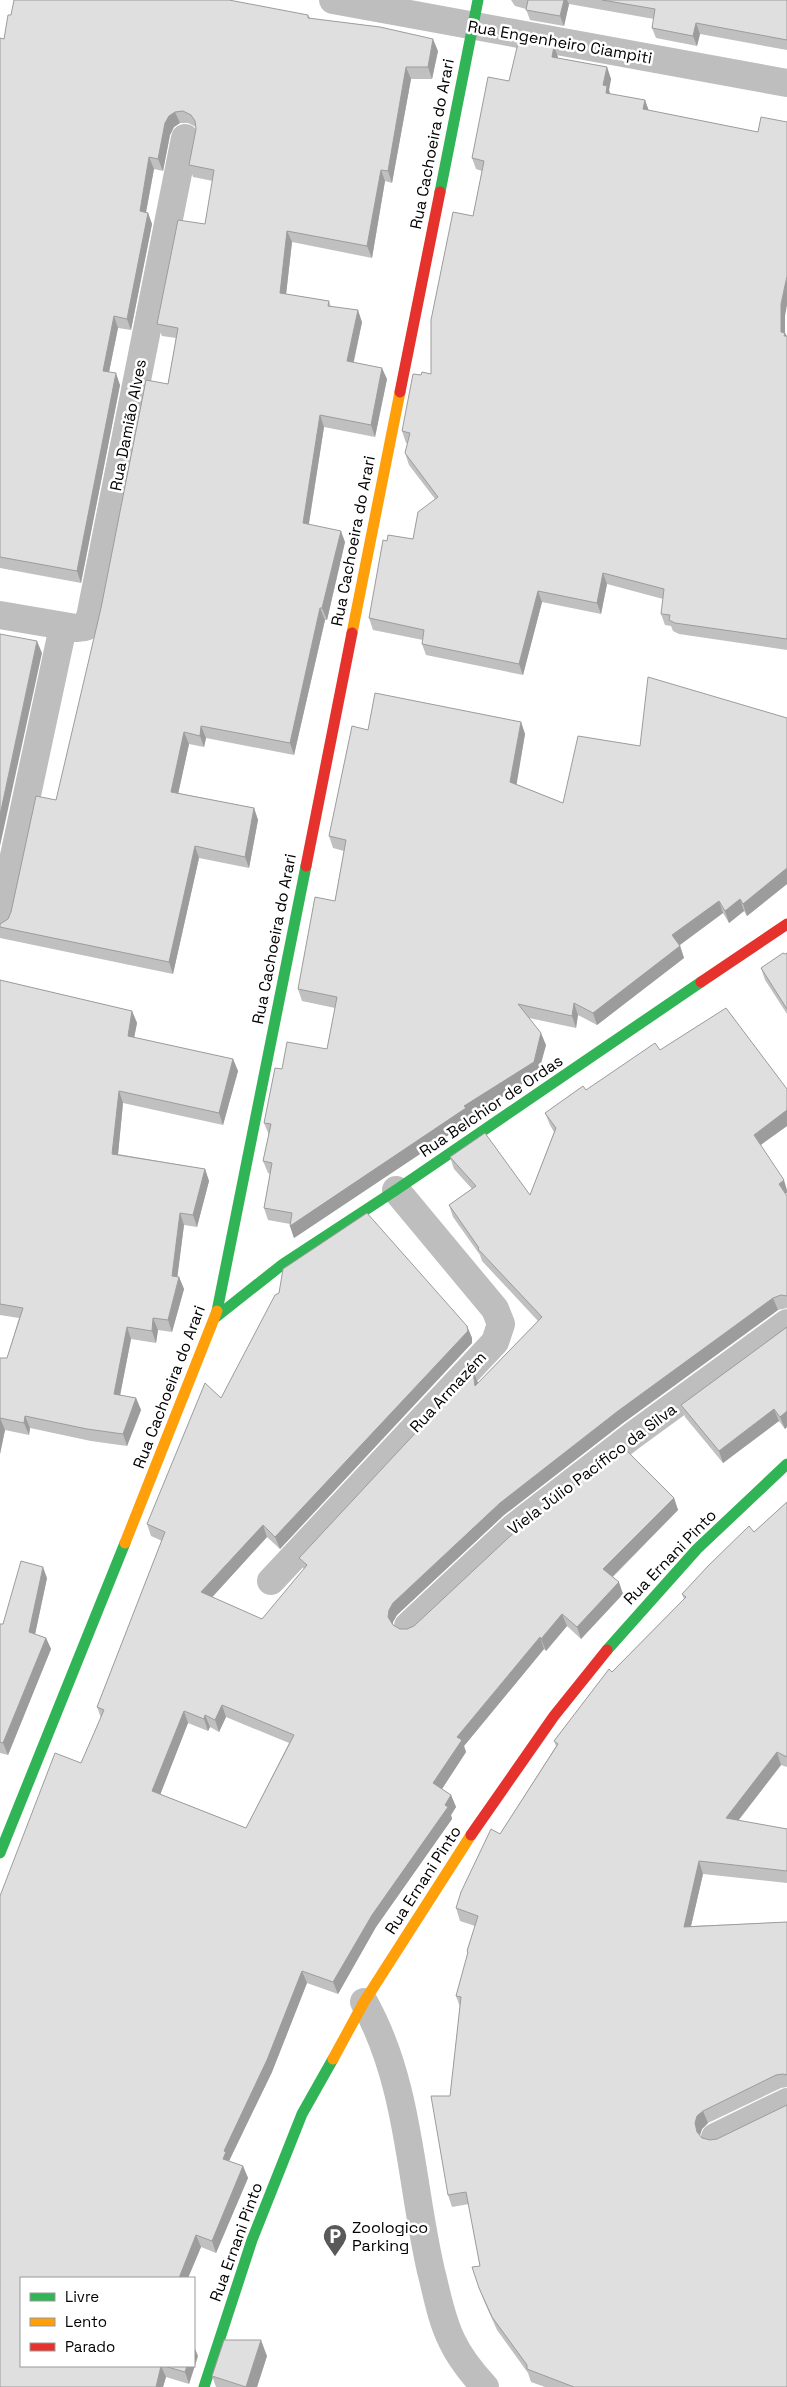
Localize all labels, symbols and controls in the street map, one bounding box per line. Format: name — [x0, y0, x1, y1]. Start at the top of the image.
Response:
street label: Rua Engenheiro Ciampiti — [466, 15, 654, 69]
street label: Rua Cachoeira do Arari — [405, 57, 459, 231]
street label: Rua Damião Alves — [105, 357, 151, 493]
street label: Rua Cachoeira do Arari — [326, 454, 380, 628]
street label: Rua Cachoeira do Arari — [247, 852, 301, 1026]
street label: Rua Belchior de Ordas — [415, 1050, 567, 1162]
street label: Rua Cachoeira do Arari — [128, 1302, 210, 1472]
street label: Rua Armazém — [405, 1347, 491, 1437]
street label: Viela Júlio Pacífico da Silva — [503, 1399, 681, 1539]
street label: Rua Ernani Pinto — [619, 1505, 721, 1609]
street label: Rua Ernani Pinto — [380, 1822, 466, 1938]
street label: Rua Ernani Pinto — [205, 2180, 267, 2304]
place label: Zoologico Parking — [352, 2217, 428, 2256]
parking icon: Zoologico Parking — [322, 2223, 348, 2257]
legend — [20, 2277, 195, 2367]
text: Livre — [65, 2287, 99, 2306]
text: Lento — [65, 2312, 107, 2331]
text: Parado — [65, 2337, 115, 2356]

